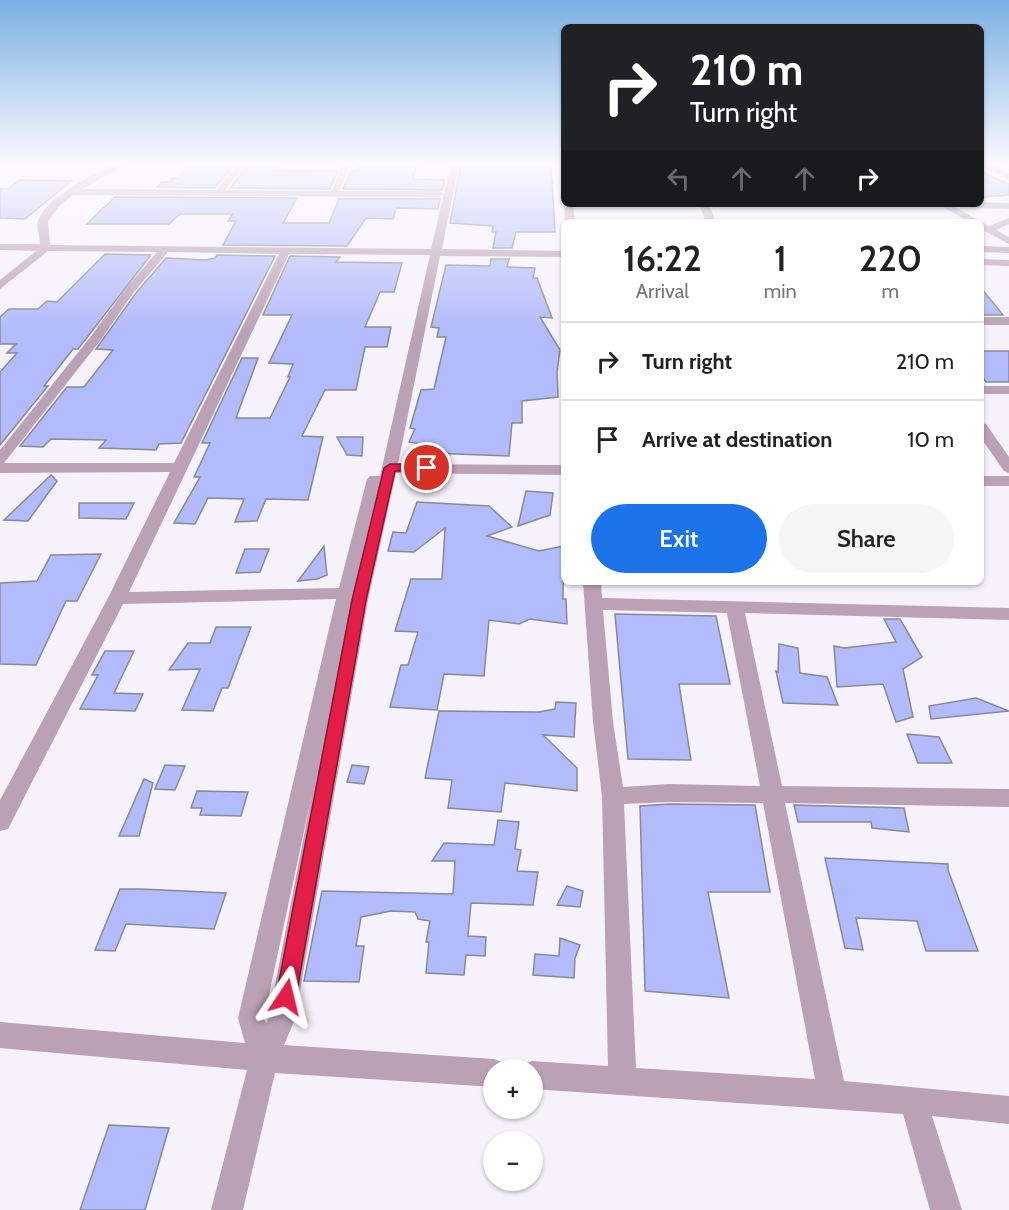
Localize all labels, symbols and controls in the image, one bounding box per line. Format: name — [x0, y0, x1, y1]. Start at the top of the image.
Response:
text: 210 m — [690, 44, 803, 96]
icon: right — [591, 48, 669, 126]
text: Turn right — [690, 96, 797, 129]
icon: left — [662, 162, 695, 195]
icon: ahead — [725, 162, 758, 195]
icon: ahead — [788, 162, 821, 195]
icon: right — [851, 162, 884, 195]
text: 16:22 — [623, 236, 702, 280]
text: 1 — [774, 236, 787, 280]
text: 220 — [859, 236, 922, 280]
text: Arrival — [636, 279, 689, 303]
text: min — [764, 279, 797, 303]
text: m — [882, 279, 899, 303]
icon: right — [591, 345, 624, 378]
text: Turn right — [642, 348, 732, 375]
text: 210 m — [896, 348, 954, 375]
icon: arrive — [591, 423, 624, 456]
text: Arrive at destination — [642, 426, 832, 453]
text: 10 m — [907, 426, 954, 453]
pin — [401, 442, 452, 493]
icon: arrive — [410, 451, 443, 484]
button: Exit — [591, 504, 767, 573]
button: Share — [779, 504, 954, 573]
position arrow — [254, 965, 318, 1029]
map controls — [483, 1059, 543, 1191]
button: + — [483, 1059, 543, 1119]
button: − — [483, 1131, 543, 1191]

